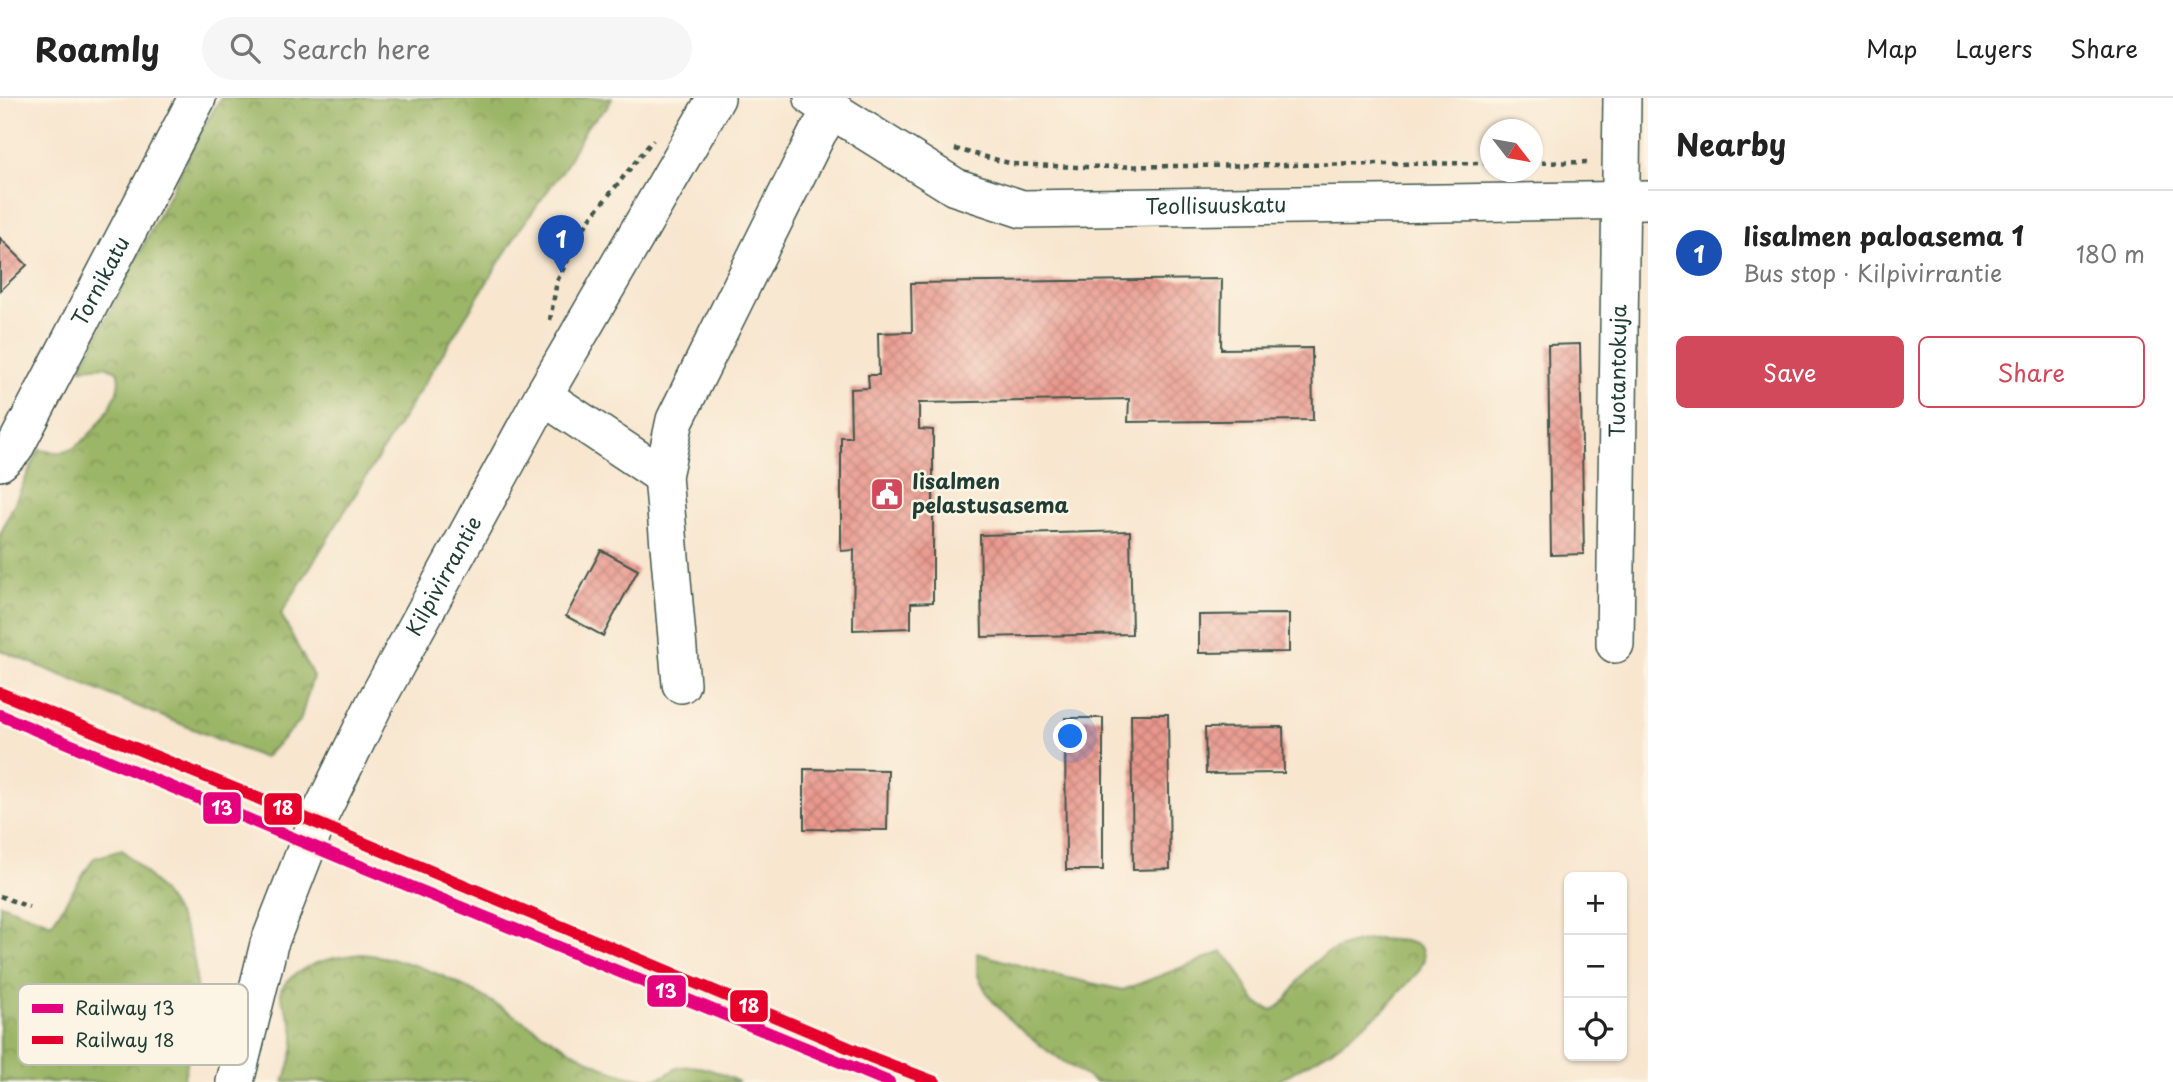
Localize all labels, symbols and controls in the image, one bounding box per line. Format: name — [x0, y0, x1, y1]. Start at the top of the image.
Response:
search box — [202, 17, 692, 80]
text: Roamly — [35, 23, 160, 73]
icon: search — [226, 29, 264, 67]
text: Search here — [282, 29, 430, 68]
text: Map — [1866, 30, 1917, 66]
text: Layers — [1955, 30, 2032, 66]
text: Share — [2070, 30, 2138, 66]
north arrow — [1480, 119, 1543, 182]
text: Nearby — [1676, 121, 1786, 166]
street label: Teollisuuskatu — [1145, 187, 1287, 221]
pin: 1 — [538, 215, 584, 273]
text: Iisalmen paloasema 1 — [1743, 216, 2024, 255]
street label: Tornikatu — [63, 230, 136, 331]
text: 1 — [1694, 236, 1705, 271]
text: 180 m — [2076, 236, 2145, 271]
text: Bus stop · Kilpivirrantie — [1743, 255, 2002, 290]
street label: Tuotantokuja — [1600, 304, 1633, 438]
button: Save — [1676, 336, 1904, 408]
button: Share — [1918, 336, 2145, 408]
place label: Iisalmen pelastusasema — [912, 464, 1069, 520]
public building icon: Iisalmen pelastusasema — [868, 475, 906, 513]
street label: Kilpivirrantie — [397, 510, 488, 641]
your location — [1053, 719, 1087, 753]
line badge: 13 — [202, 791, 242, 825]
line badge: 18 — [263, 792, 303, 826]
text: 13 — [211, 793, 233, 821]
text: 18 — [273, 793, 294, 821]
map controls — [1564, 872, 1627, 1061]
button: + — [1564, 872, 1627, 935]
button: − — [1564, 935, 1627, 998]
line badge: 13 — [646, 974, 687, 1008]
text: 13 — [655, 976, 677, 1004]
legend — [18, 984, 248, 1065]
line badge: 18 — [729, 989, 769, 1023]
text: 18 — [739, 991, 760, 1019]
text: Railway 13 — [75, 993, 174, 1021]
button: locate — [1564, 998, 1627, 1061]
text: Railway 18 — [75, 1025, 175, 1053]

